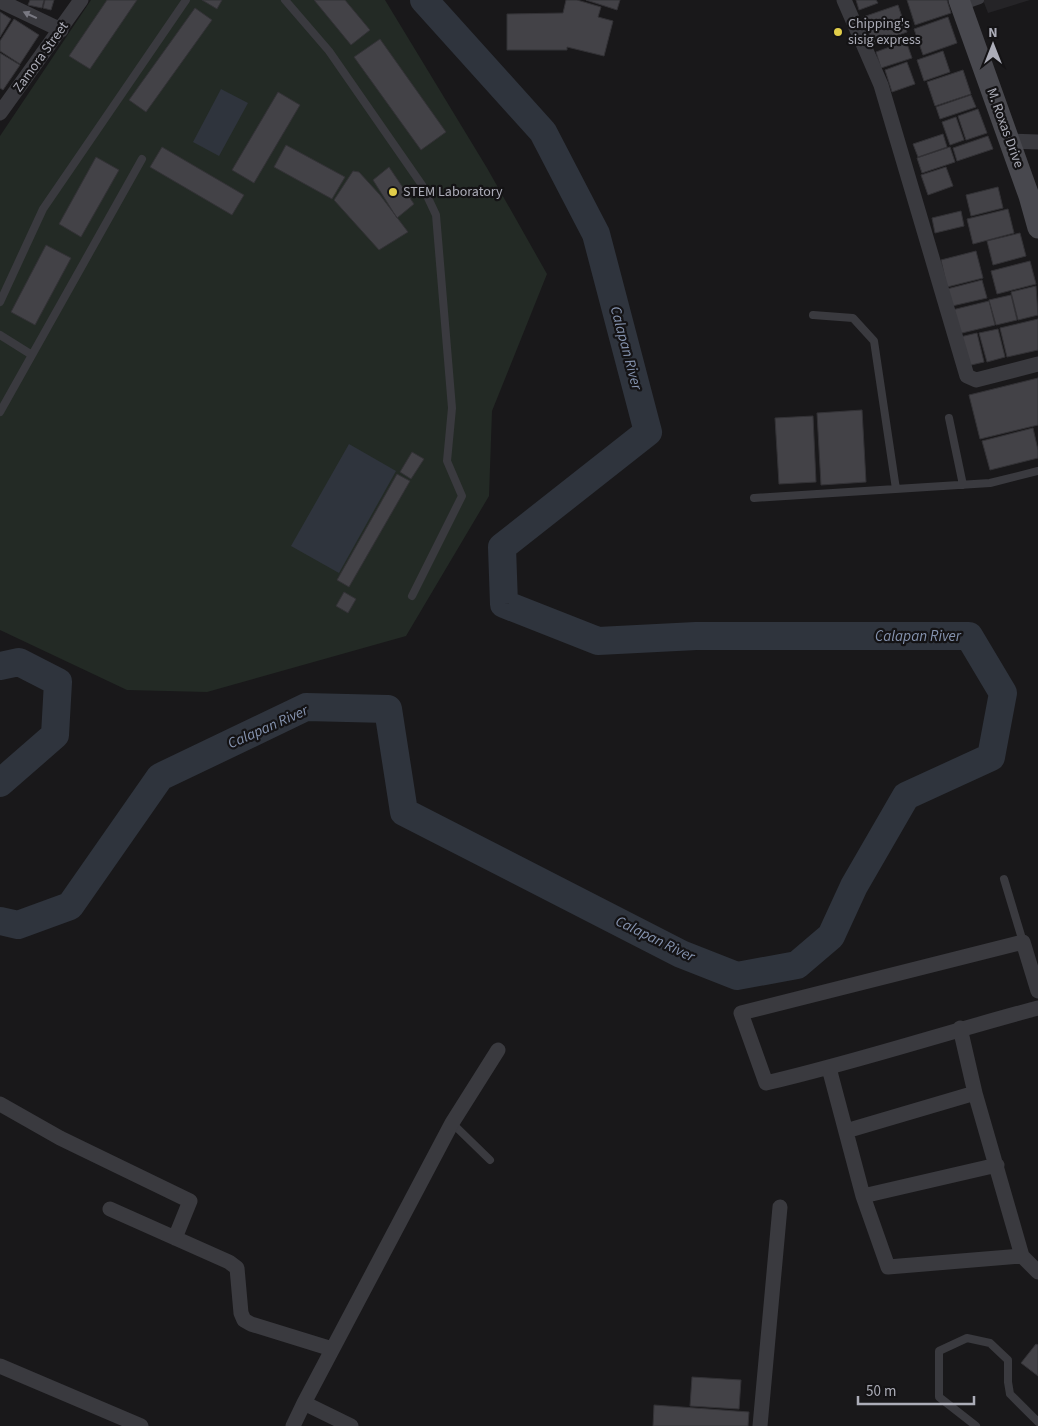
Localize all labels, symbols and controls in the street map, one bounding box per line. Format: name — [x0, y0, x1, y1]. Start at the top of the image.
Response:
one-way arrow — [23, 11, 38, 19]
place label: Chipping's sisig express — [848, 14, 921, 50]
street label: Zamora Street — [9, 17, 74, 96]
north arrow — [968, 20, 1018, 70]
text: N — [988, 23, 998, 43]
marker: Chipping's sisig express — [832, 26, 844, 38]
street label: M. Roxas Drive — [981, 85, 1029, 171]
place label: STEM Laboratory — [403, 182, 503, 202]
marker: STEM Laboratory — [387, 186, 399, 198]
water label: Calapan River — [605, 304, 647, 393]
water label: Calapan River — [875, 626, 962, 647]
water label: Calapan River — [225, 700, 312, 754]
water label: Calapan River — [612, 911, 699, 968]
scale bar — [858, 1374, 974, 1406]
text: 50 m — [866, 1381, 896, 1402]

